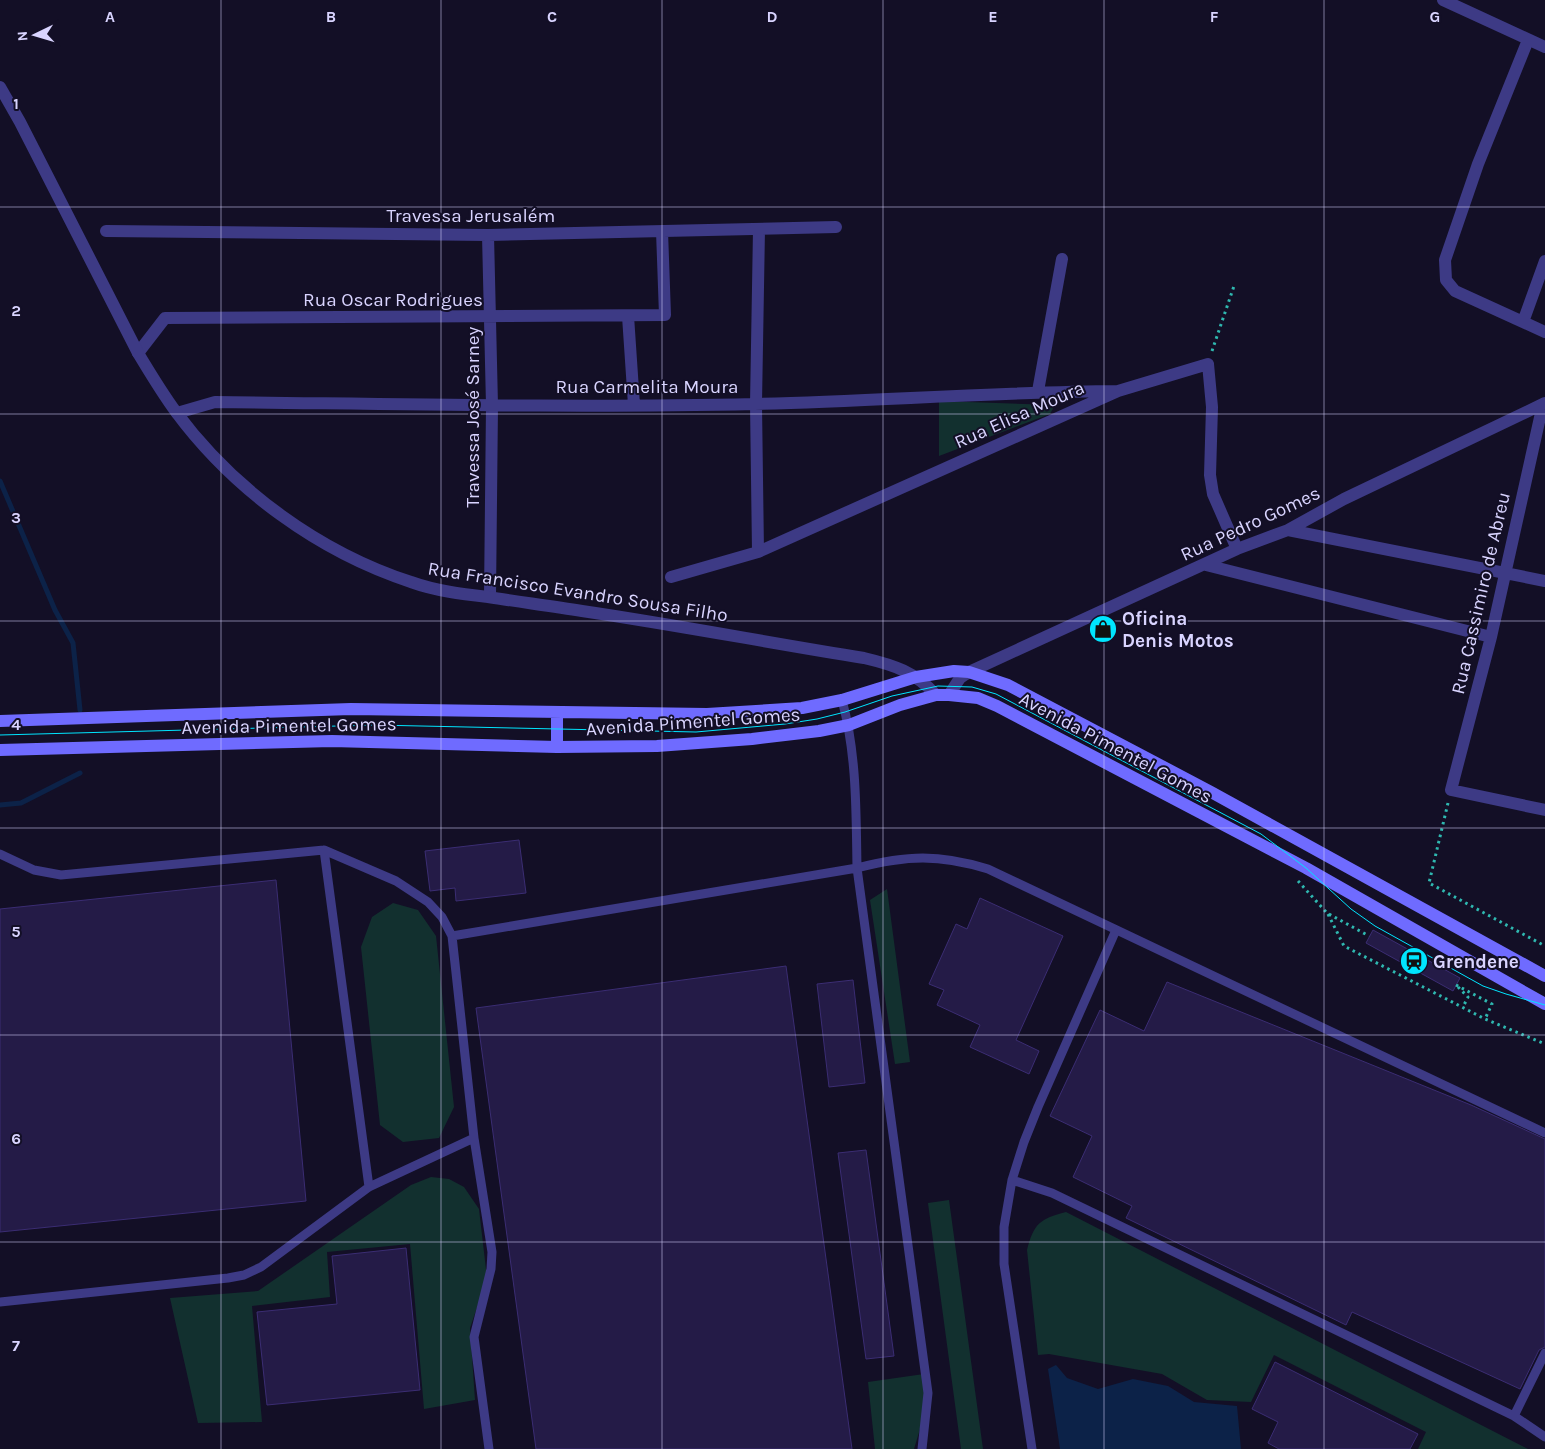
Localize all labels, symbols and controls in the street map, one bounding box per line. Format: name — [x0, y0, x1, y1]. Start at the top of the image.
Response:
text: A — [105, 7, 115, 26]
text: B — [326, 7, 336, 26]
text: C — [547, 7, 557, 26]
text: D — [767, 7, 778, 26]
text: E — [988, 7, 998, 26]
text: F — [1210, 7, 1219, 26]
text: G — [1430, 7, 1440, 26]
north arrow — [10, 10, 60, 60]
text: N — [14, 30, 31, 42]
text: 1 — [13, 94, 19, 113]
street label: Travessa Jerusalém — [387, 205, 555, 227]
street label: Rua Oscar Rodrigues — [303, 289, 483, 311]
text: 2 — [11, 301, 21, 320]
street label: Travessa José Sarney — [462, 326, 484, 507]
street label: Rua Carmelita Moura — [555, 376, 739, 398]
street label: Rua Elisa Moura — [951, 376, 1088, 453]
street label: Rua Pedro Gomes — [1177, 482, 1324, 566]
street label: Rua Cassimiro de Abreu — [1447, 490, 1515, 696]
text: 3 — [11, 508, 21, 527]
street label: Rua Francisco Evandro Sousa Filho — [426, 557, 729, 627]
place label: Oficina Denis Motos — [1122, 608, 1234, 652]
shop icon: Oficina Denis Motos — [1088, 614, 1118, 644]
street label: Avenida Pimentel Gomes — [1015, 688, 1216, 808]
street label: Avenida Pimentel Gomes — [585, 704, 801, 740]
street label: Avenida Pimentel Gomes — [181, 713, 397, 739]
text: 4 — [11, 715, 21, 734]
text: 5 — [11, 922, 21, 941]
station icon: Grendene — [1399, 946, 1429, 976]
place label: Grendene — [1433, 951, 1519, 973]
text: 6 — [11, 1129, 21, 1148]
text: 7 — [12, 1336, 20, 1355]

